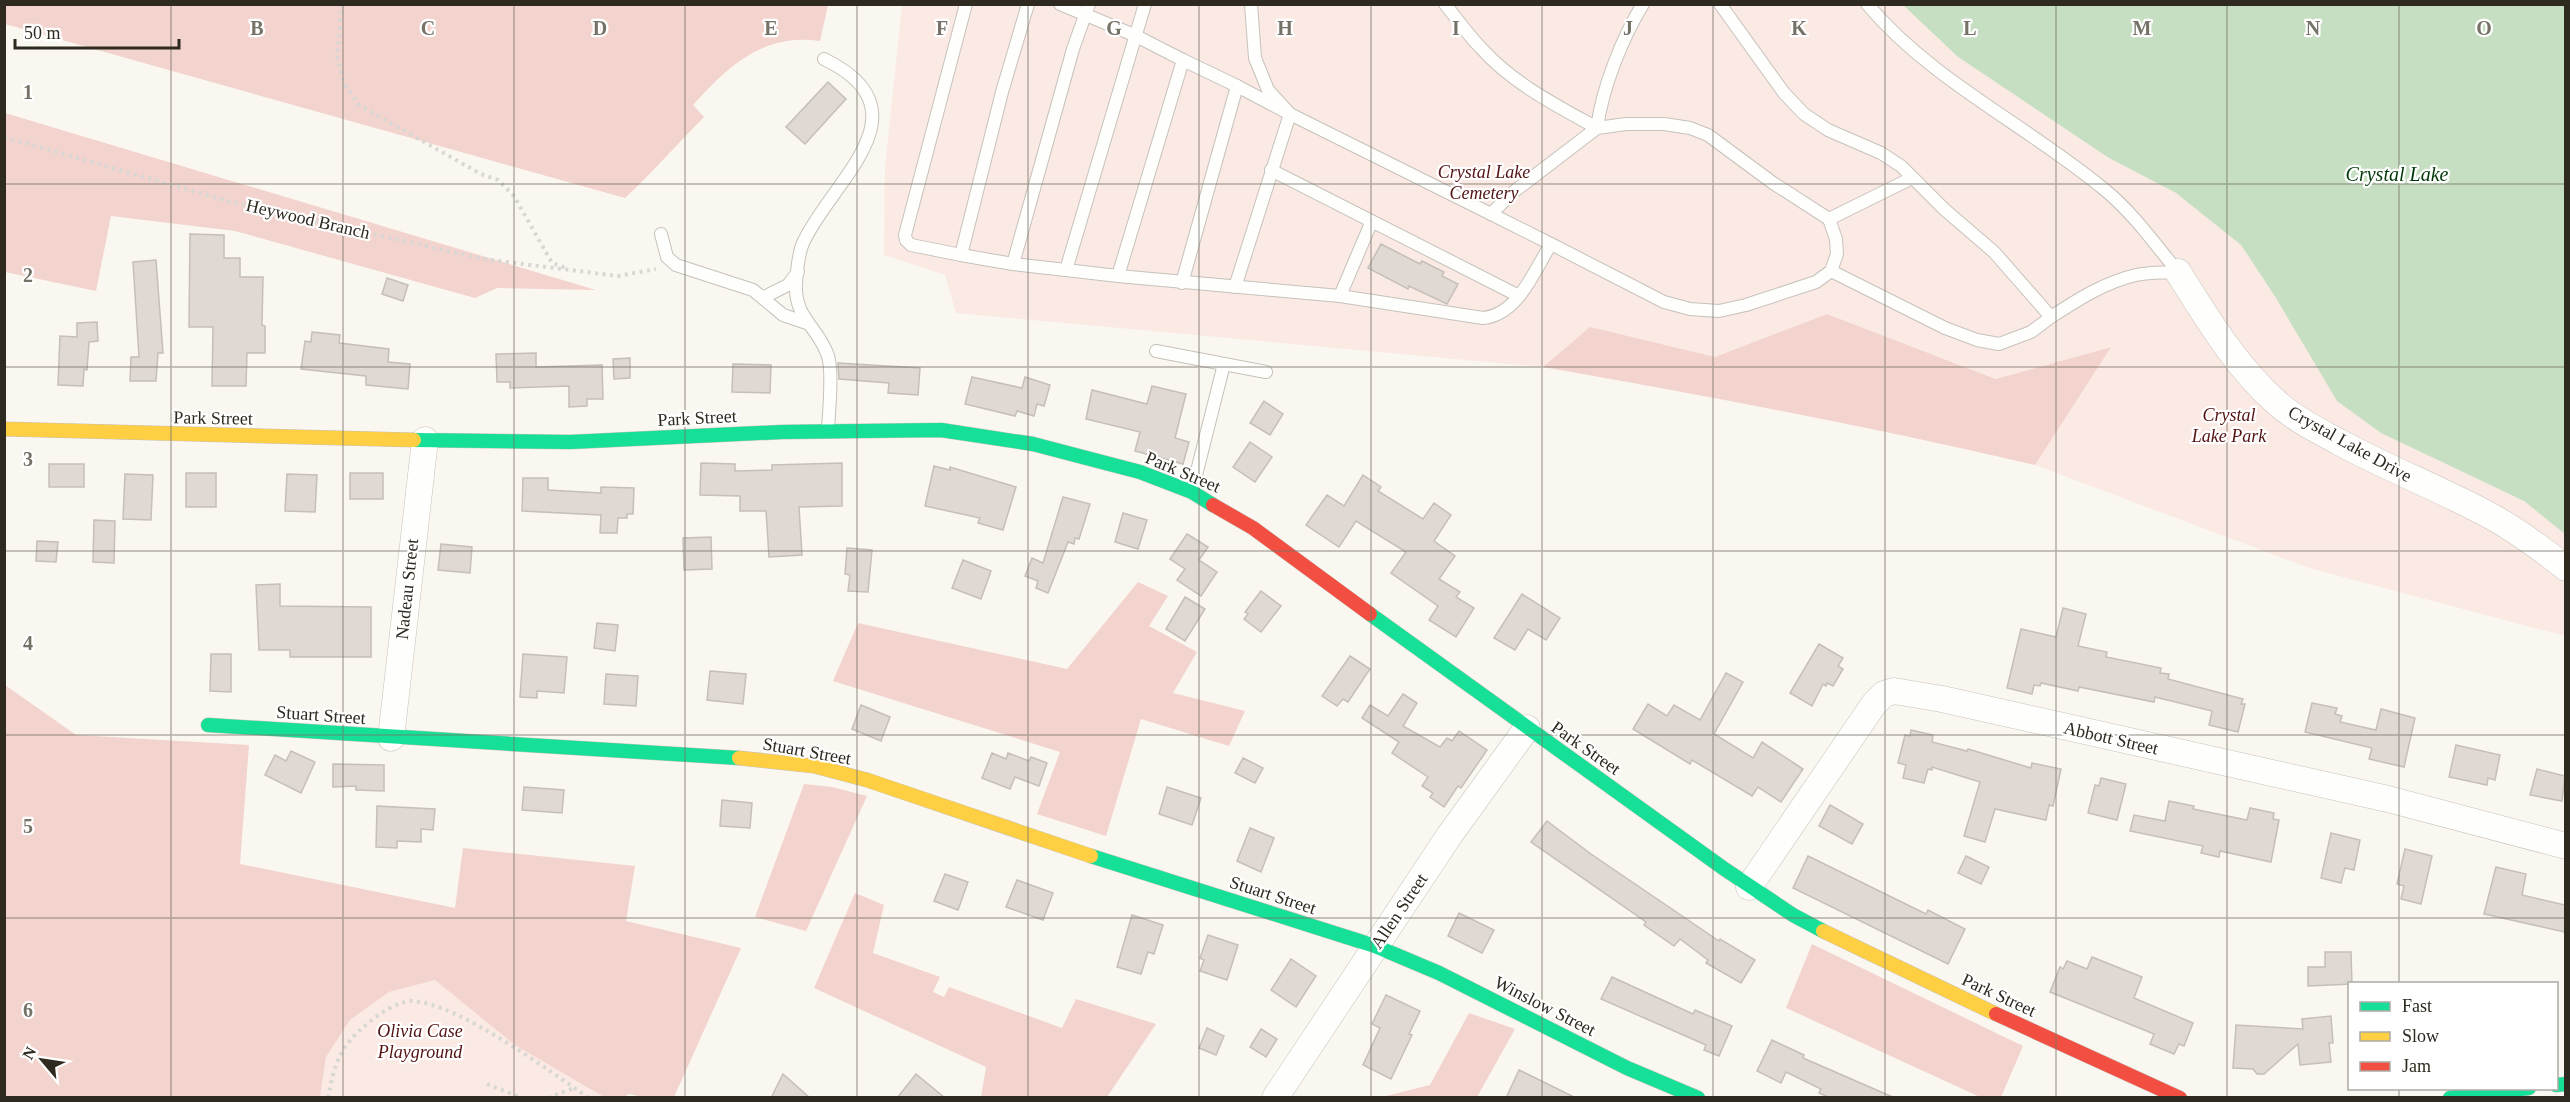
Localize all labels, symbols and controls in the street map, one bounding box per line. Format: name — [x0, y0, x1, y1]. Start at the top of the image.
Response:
scale bar — [15, 12, 178, 50]
text: B — [250, 17, 264, 39]
text: C — [421, 17, 435, 39]
text: D — [593, 17, 607, 39]
text: E — [764, 17, 778, 39]
text: F — [936, 17, 948, 39]
text: G — [1106, 17, 1122, 39]
text: H — [1277, 17, 1293, 39]
text: I — [1452, 17, 1460, 39]
text: J — [1623, 17, 1633, 39]
text: K — [1791, 17, 1807, 39]
text: L — [1963, 17, 1977, 39]
text: M — [2133, 17, 2152, 39]
text: N — [2306, 17, 2321, 39]
text: O — [2476, 17, 2492, 39]
text: 50 m — [24, 23, 61, 43]
text: 1 — [23, 81, 33, 103]
park label: Crystal Lake Cemetery — [1438, 162, 1530, 203]
water label: Crystal Lake — [2346, 163, 2449, 186]
street label: Heywood Branch — [244, 195, 372, 243]
text: 2 — [23, 264, 33, 286]
street label: Crystal Lake Drive — [2285, 402, 2415, 486]
park label: Crystal Lake Park — [2191, 405, 2267, 446]
street label: Park Street — [657, 406, 737, 430]
street label: Park Street — [173, 407, 253, 429]
street label: Park Street — [1143, 447, 1223, 497]
text: 3 — [23, 448, 33, 470]
street label: Nadeau Street — [392, 538, 422, 640]
text: 4 — [23, 632, 33, 654]
street label: Stuart Street — [276, 702, 366, 728]
street label: Park Street — [1548, 717, 1624, 779]
street label: Abbott Street — [2062, 717, 2160, 759]
street label: Stuart Street — [761, 733, 853, 769]
text: 5 — [23, 815, 33, 837]
street label: Allen Street — [1367, 870, 1431, 952]
street label: Stuart Street — [1227, 872, 1319, 918]
street label: Park Street — [1959, 969, 2039, 1021]
street label: Winslow Street — [1491, 972, 1599, 1040]
legend — [2348, 982, 2558, 1090]
text: Fast — [2402, 996, 2432, 1016]
text: 6 — [23, 999, 33, 1021]
park label: Olivia Case Playground — [377, 1021, 463, 1062]
text: Slow — [2402, 1026, 2439, 1046]
north arrow — [12, 1030, 72, 1090]
text: N — [19, 1043, 40, 1062]
text: Jam — [2402, 1056, 2431, 1076]

